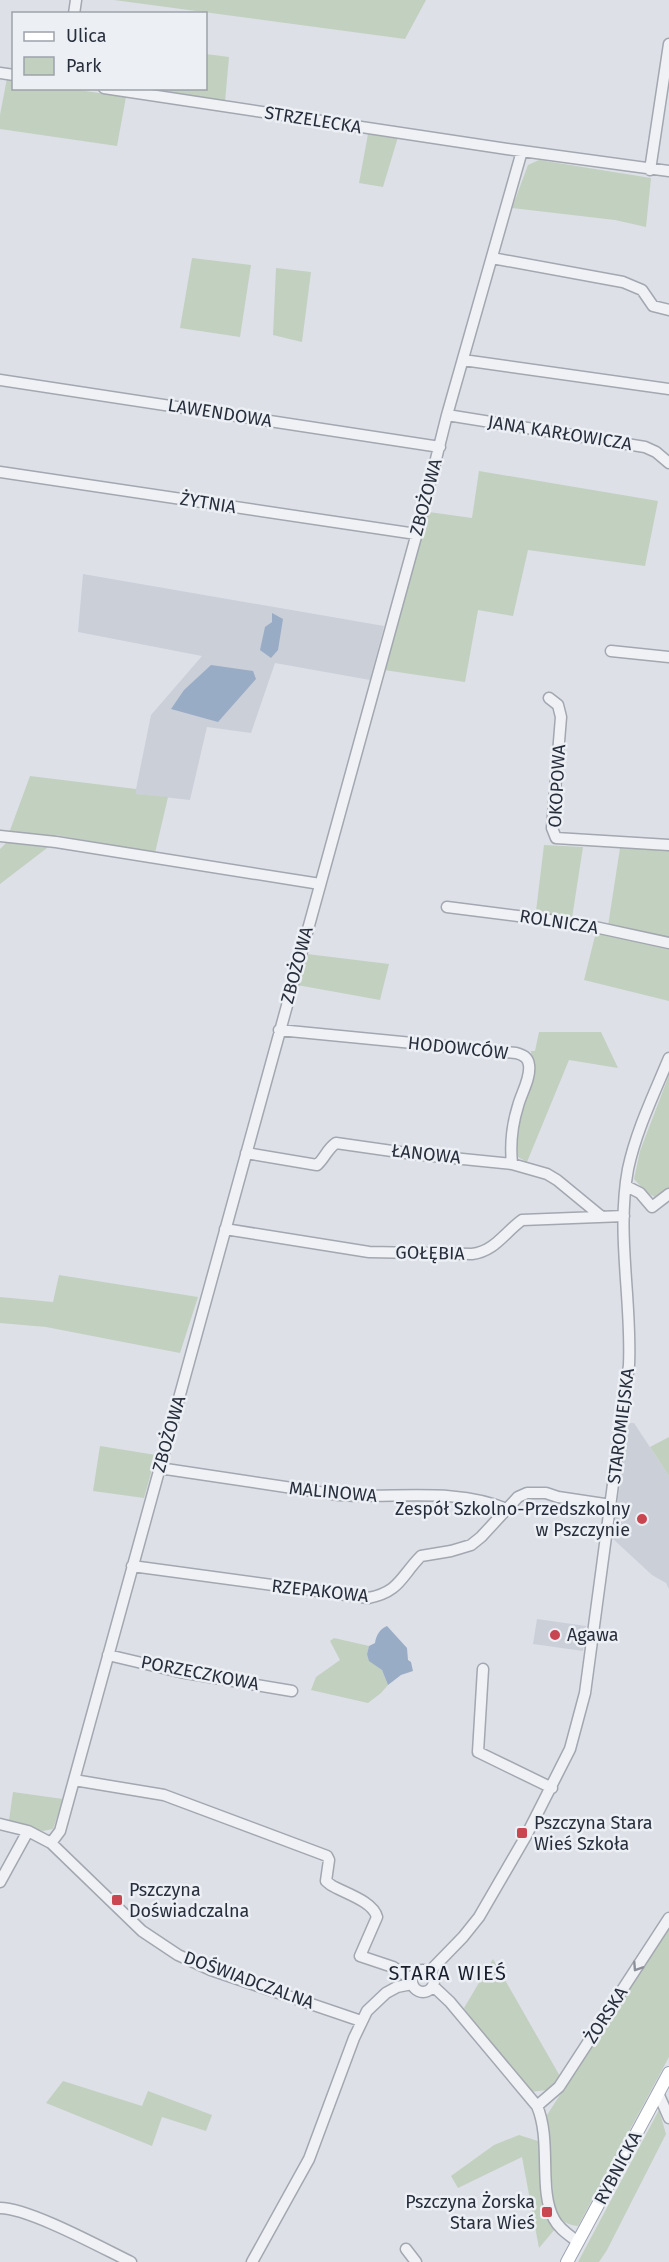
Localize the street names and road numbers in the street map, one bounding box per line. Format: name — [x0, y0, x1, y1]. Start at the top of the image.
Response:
street label: STRZELECKA — [263, 101, 364, 139]
street label: LAWENDOWA — [166, 394, 274, 432]
street label: JANA KARŁOWICZA — [486, 411, 634, 455]
street label: ZBOŻOWA — [405, 455, 447, 538]
street label: ŻYTNIA — [178, 488, 238, 518]
street label: OKOPOWA — [544, 743, 570, 828]
street label: ROLNICZA — [518, 905, 601, 939]
street label: ZBOŻOWA — [276, 923, 318, 1006]
street label: HODOWCÓW — [407, 1032, 509, 1064]
street label: ŁANOWA — [390, 1139, 462, 1169]
street label: GOŁĘBIA — [395, 1241, 466, 1265]
street label: STAROMIEJSKA — [603, 1366, 639, 1485]
street label: ZBOŻOWA — [148, 1392, 191, 1475]
street label: MALINOWA — [288, 1477, 379, 1507]
street label: RZEPAKOWA — [270, 1575, 370, 1607]
street label: PORZECZKOWA — [139, 1651, 262, 1695]
street label: DOŚWIADCZALNA — [181, 1946, 318, 2014]
street label: ŻORSKA — [580, 1982, 633, 2047]
street label: RYBNICKA — [590, 2127, 647, 2208]

